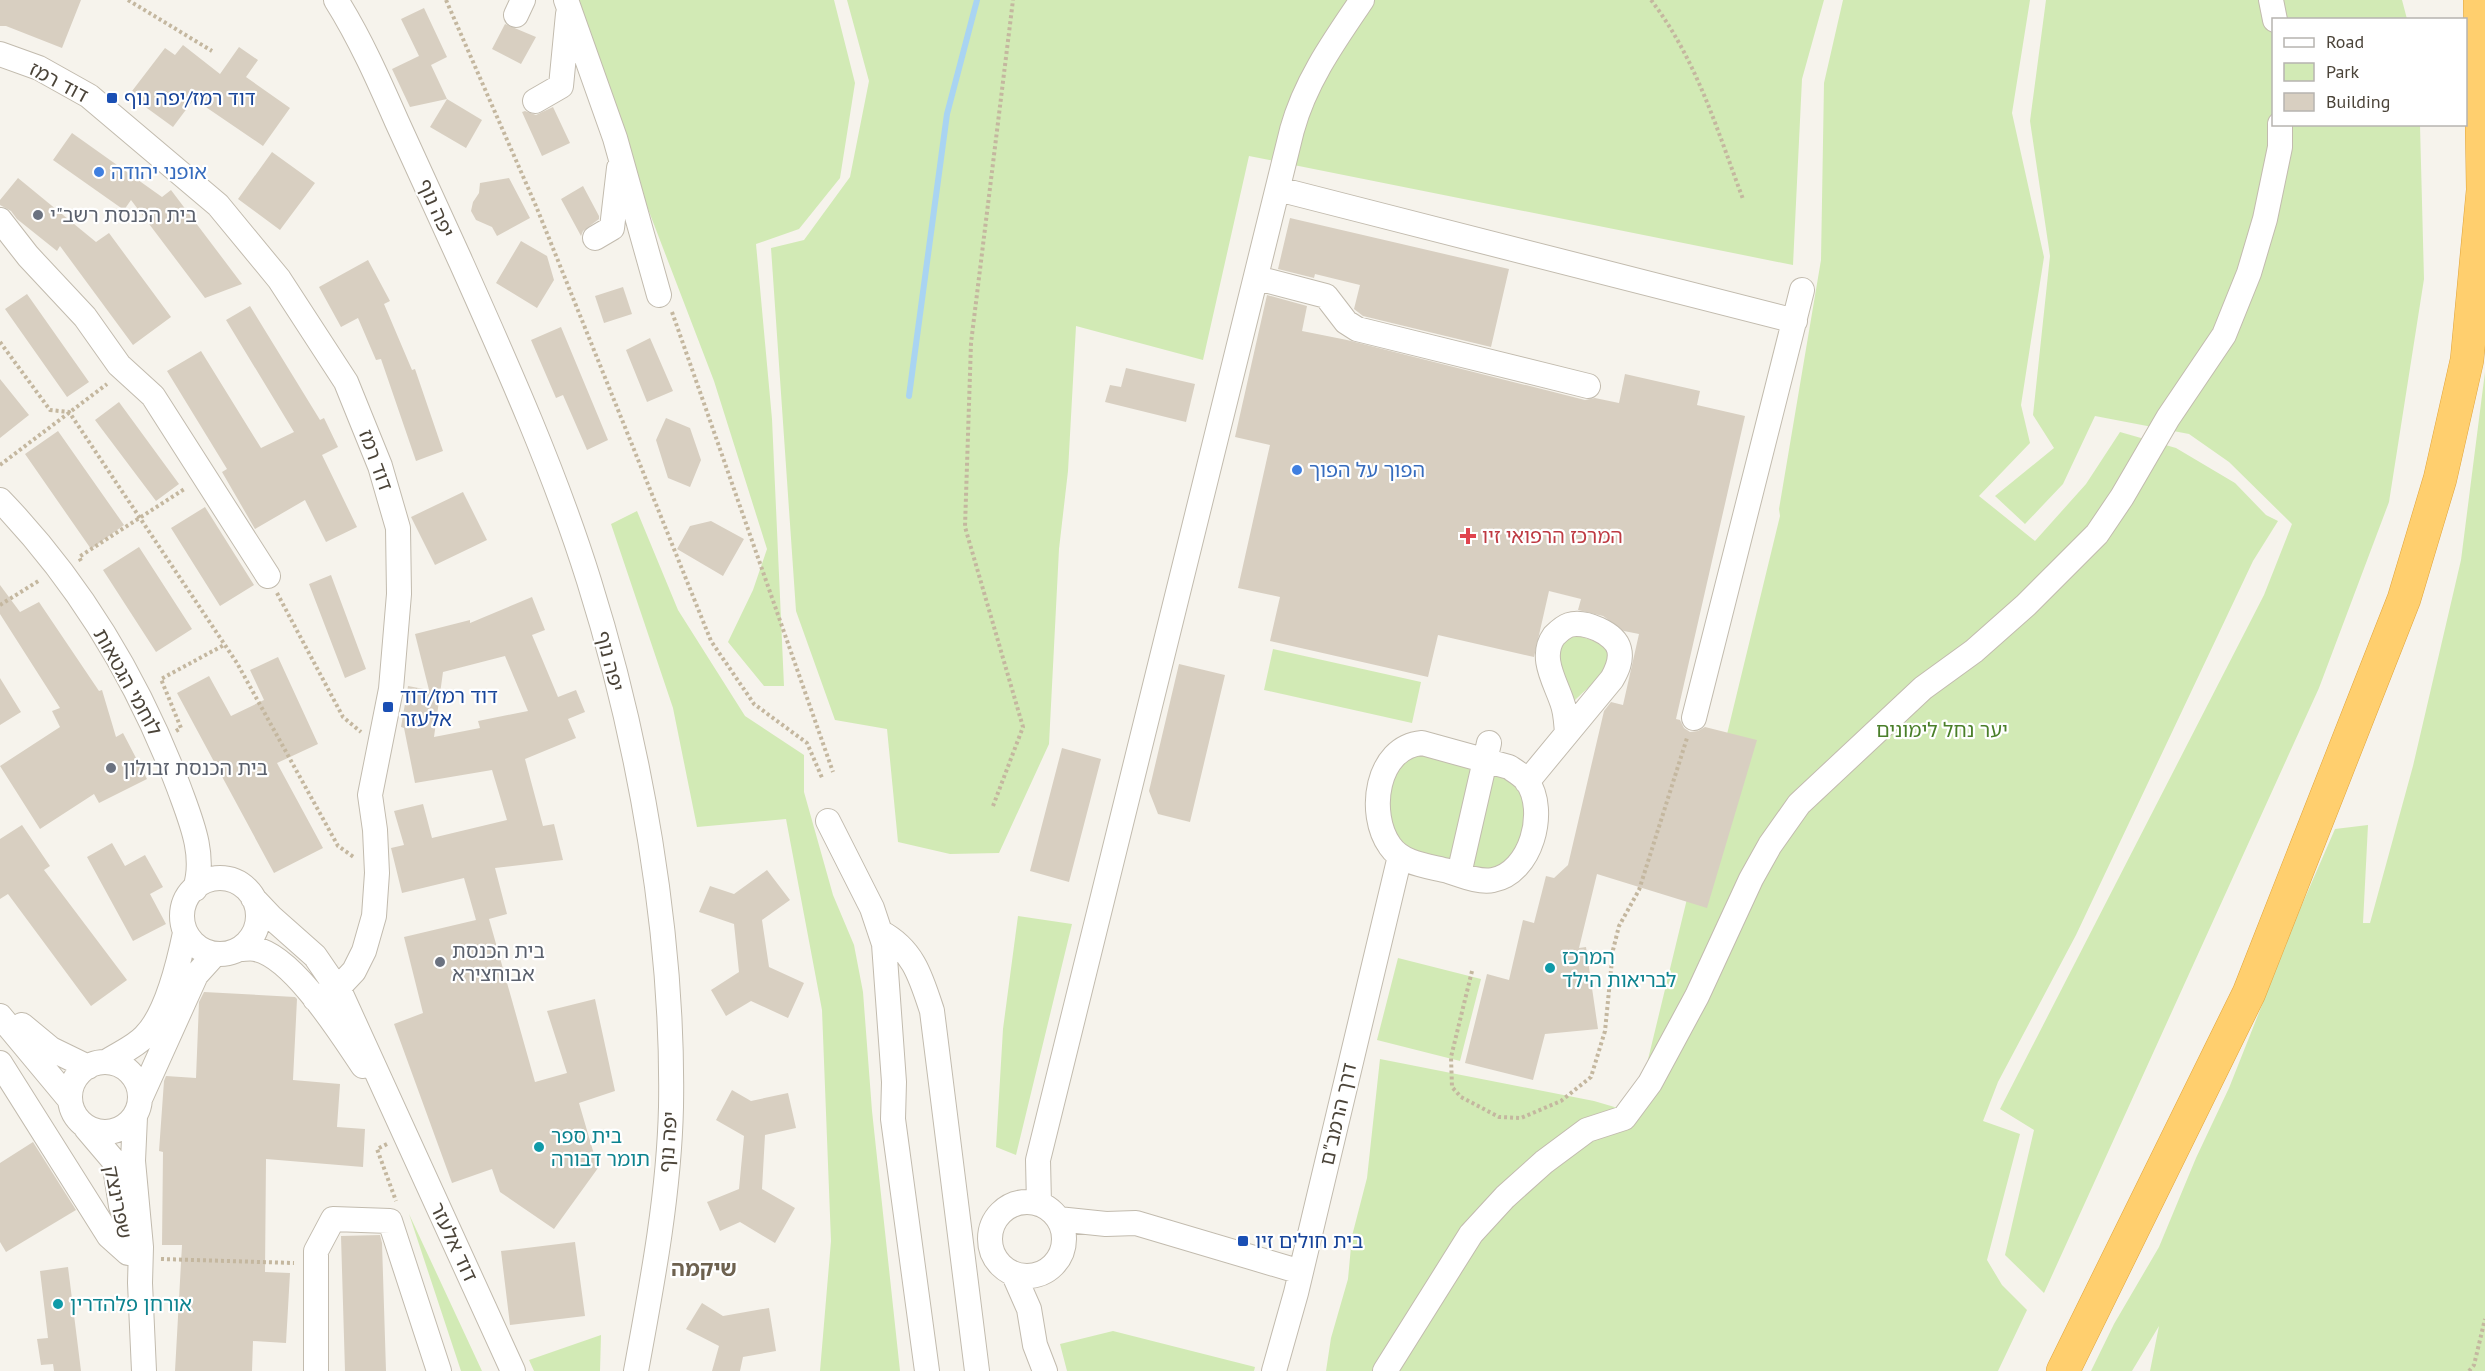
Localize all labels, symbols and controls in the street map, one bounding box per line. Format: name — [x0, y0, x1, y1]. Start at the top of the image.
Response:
legend — [2272, 18, 2467, 126]
text: Road — [2326, 30, 2364, 53]
street label: דוד רמז — [25, 56, 93, 108]
text: Park — [2326, 60, 2359, 83]
place label: דוד רמז/יפה נוף — [124, 85, 256, 111]
text: Building — [2326, 90, 2390, 113]
marker: דוד רמז/יפה נוף — [105, 91, 119, 105]
place label: אופני יהודה — [111, 159, 207, 185]
marker: אופני יהודה — [92, 165, 106, 179]
street label: יפה נוף — [412, 175, 460, 241]
place label: בית הכנסת רשב"י — [50, 202, 197, 228]
marker: בית הכנסת רשב"י — [31, 208, 45, 222]
street label: דוד רמז — [353, 426, 399, 494]
place label: הפוך על הפוך — [1309, 457, 1425, 483]
marker: הפוך על הפוך — [1290, 463, 1304, 477]
place label: המרכז הרפואי זיו — [1482, 523, 1623, 549]
marker: המרכז הרפואי זיו — [1459, 527, 1477, 545]
street label: לוחמי הגטאות — [88, 624, 168, 740]
street label: יפה נוף — [590, 628, 630, 694]
place label: דוד רמז/דוד אלעזר — [400, 683, 498, 732]
marker: דוד רמז/דוד אלעזר — [381, 700, 395, 714]
park label: יער נחל לימונים — [1876, 717, 2008, 743]
place label: בית הכנסת זבולון — [123, 755, 268, 781]
marker: בית הכנסת זבולון — [104, 761, 118, 775]
place label: בית הכנסת אבוחצירא — [452, 938, 545, 987]
place label: המרכז לבריאות הילד — [1562, 944, 1676, 993]
marker: בית הכנסת אבוחצירא — [433, 955, 447, 969]
marker: המרכז לבריאות הילד — [1543, 961, 1557, 975]
street label: דרך הרמב"ם — [1314, 1060, 1362, 1168]
street label: יפה נוף — [653, 1110, 683, 1174]
place label: בית ספר תומר דבורה — [551, 1123, 650, 1172]
marker: בית ספר תומר דבורה — [532, 1140, 546, 1154]
street label: שפרינצק — [98, 1163, 138, 1241]
street label: דוד אלעזר — [424, 1198, 484, 1286]
place label: בית חולים זיו — [1255, 1228, 1364, 1254]
marker: בית חולים זיו — [1236, 1234, 1250, 1248]
district label: שיקמה — [671, 1255, 737, 1282]
place label: אורחן פלהדרין — [70, 1291, 192, 1317]
marker: אורחן פלהדרין — [51, 1297, 65, 1311]

